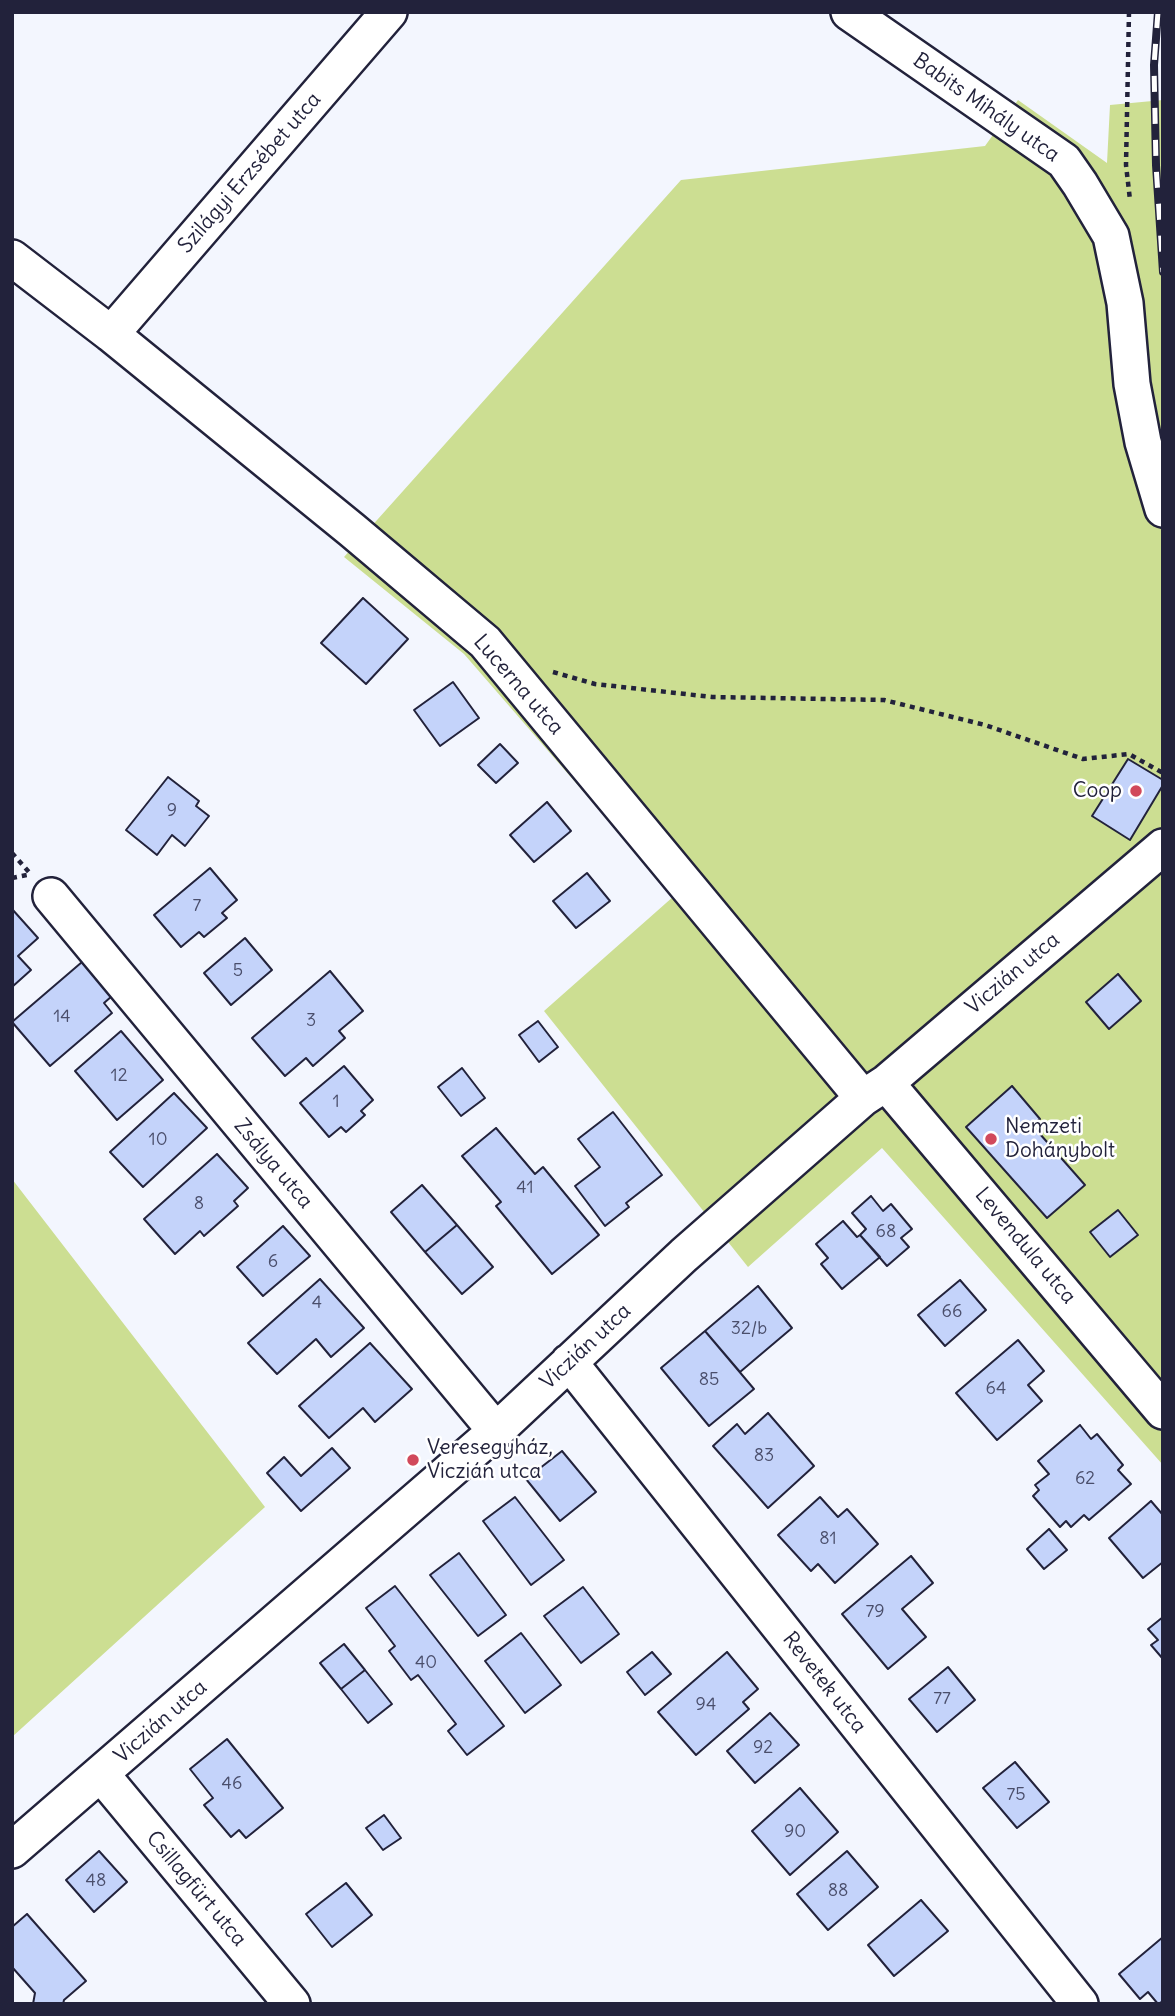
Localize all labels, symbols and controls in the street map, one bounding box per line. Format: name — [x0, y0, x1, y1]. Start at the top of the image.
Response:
street label: Babits Mihály utca — [908, 48, 1064, 168]
street label: Szilágyi Erzsébet utca — [173, 87, 327, 259]
street label: Lucerna utca — [468, 630, 568, 740]
place label: Coop — [1073, 778, 1122, 804]
marker: Coop — [1128, 783, 1144, 799]
house number: 9 — [167, 800, 177, 822]
house number: 7 — [193, 895, 201, 917]
street label: Viczián utca — [961, 928, 1065, 1020]
house number: 5 — [233, 960, 243, 982]
house number: 14 — [53, 1006, 71, 1028]
house number: 3 — [306, 1010, 316, 1032]
house number: 12 — [110, 1065, 128, 1087]
house number: 1 — [332, 1091, 340, 1113]
street label: Zsálya utca — [228, 1114, 318, 1214]
place label: Nemzeti Dohánybolt — [1005, 1114, 1115, 1164]
house number: 10 — [149, 1129, 167, 1151]
marker: Nemzeti Dohánybolt — [983, 1131, 999, 1147]
house number: 41 — [516, 1177, 534, 1199]
street label: Levendula utca — [969, 1183, 1081, 1309]
house number: 8 — [194, 1193, 204, 1215]
house number: 68 — [876, 1221, 896, 1243]
house number: 6 — [268, 1251, 278, 1273]
house number: 4 — [312, 1292, 322, 1314]
street label: Viczián utca — [536, 1299, 636, 1395]
house number: 66 — [942, 1301, 962, 1323]
house number: 32/b — [731, 1318, 767, 1340]
house number: 85 — [699, 1369, 719, 1391]
house number: 64 — [986, 1378, 1006, 1400]
place label: Veresegyház, Viczián utca — [427, 1435, 553, 1485]
house number: 83 — [754, 1445, 774, 1467]
marker: Veresegyház, Viczián utca — [405, 1452, 421, 1468]
house number: 62 — [1075, 1468, 1095, 1490]
house number: 81 — [819, 1528, 837, 1550]
house number: 79 — [865, 1601, 885, 1623]
street label: Revetek utca — [777, 1627, 871, 1739]
house number: 40 — [415, 1652, 437, 1674]
street label: Viczián utca — [110, 1675, 212, 1769]
house number: 77 — [933, 1688, 951, 1710]
house number: 94 — [696, 1694, 716, 1716]
house number: 92 — [753, 1737, 773, 1759]
house number: 46 — [222, 1773, 242, 1795]
house number: 75 — [1006, 1784, 1026, 1806]
house number: 90 — [784, 1821, 806, 1843]
street label: Csillagfürt utca — [140, 1826, 252, 1952]
house number: 48 — [86, 1870, 106, 1892]
house number: 88 — [828, 1880, 848, 1902]

